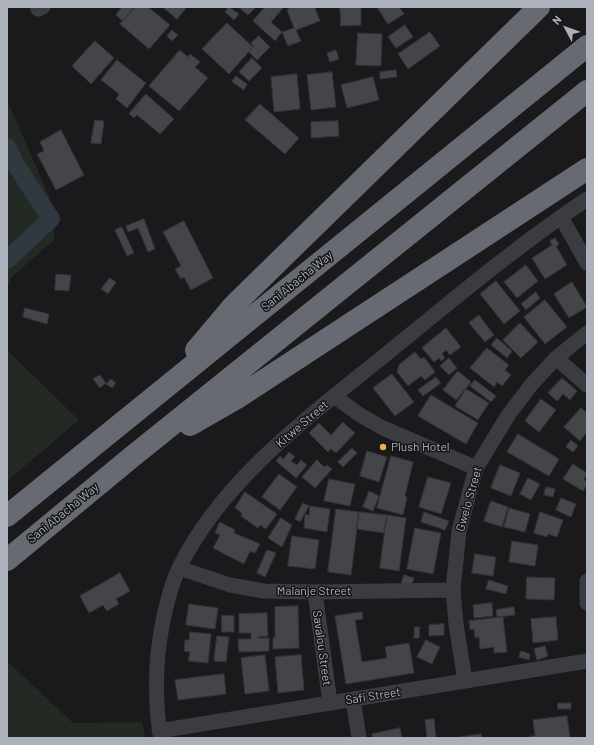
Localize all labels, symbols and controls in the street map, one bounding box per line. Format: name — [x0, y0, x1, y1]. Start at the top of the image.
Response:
north arrow — [546, 8, 586, 48]
text: N — [549, 13, 564, 27]
street label: Sani Abacha Way — [258, 248, 336, 314]
street label: Kitwe Street — [273, 397, 331, 451]
place label: Plush Hotel — [391, 440, 450, 454]
marker: Plush Hotel — [378, 442, 388, 452]
street label: Gwelo Street — [453, 465, 485, 533]
street label: Sani Abacha Way — [24, 480, 102, 546]
street label: Malanje Street — [277, 584, 351, 598]
street label: Savalou Street — [310, 610, 334, 686]
street label: Safi Street — [344, 685, 402, 707]

